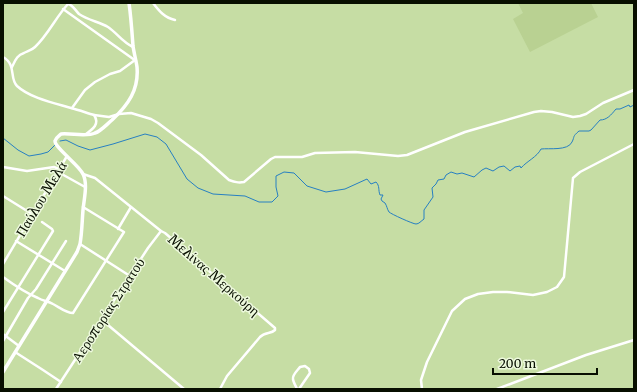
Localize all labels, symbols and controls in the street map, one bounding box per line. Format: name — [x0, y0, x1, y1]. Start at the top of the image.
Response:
street label: Παύλου Μελά — [11, 157, 71, 240]
street label: Μελίνας Μερκούρη — [164, 230, 264, 320]
street label: Αεροπορίας Στρατού — [67, 254, 149, 366]
scale bar — [493, 350, 597, 376]
text: 200 m — [499, 356, 536, 371]

